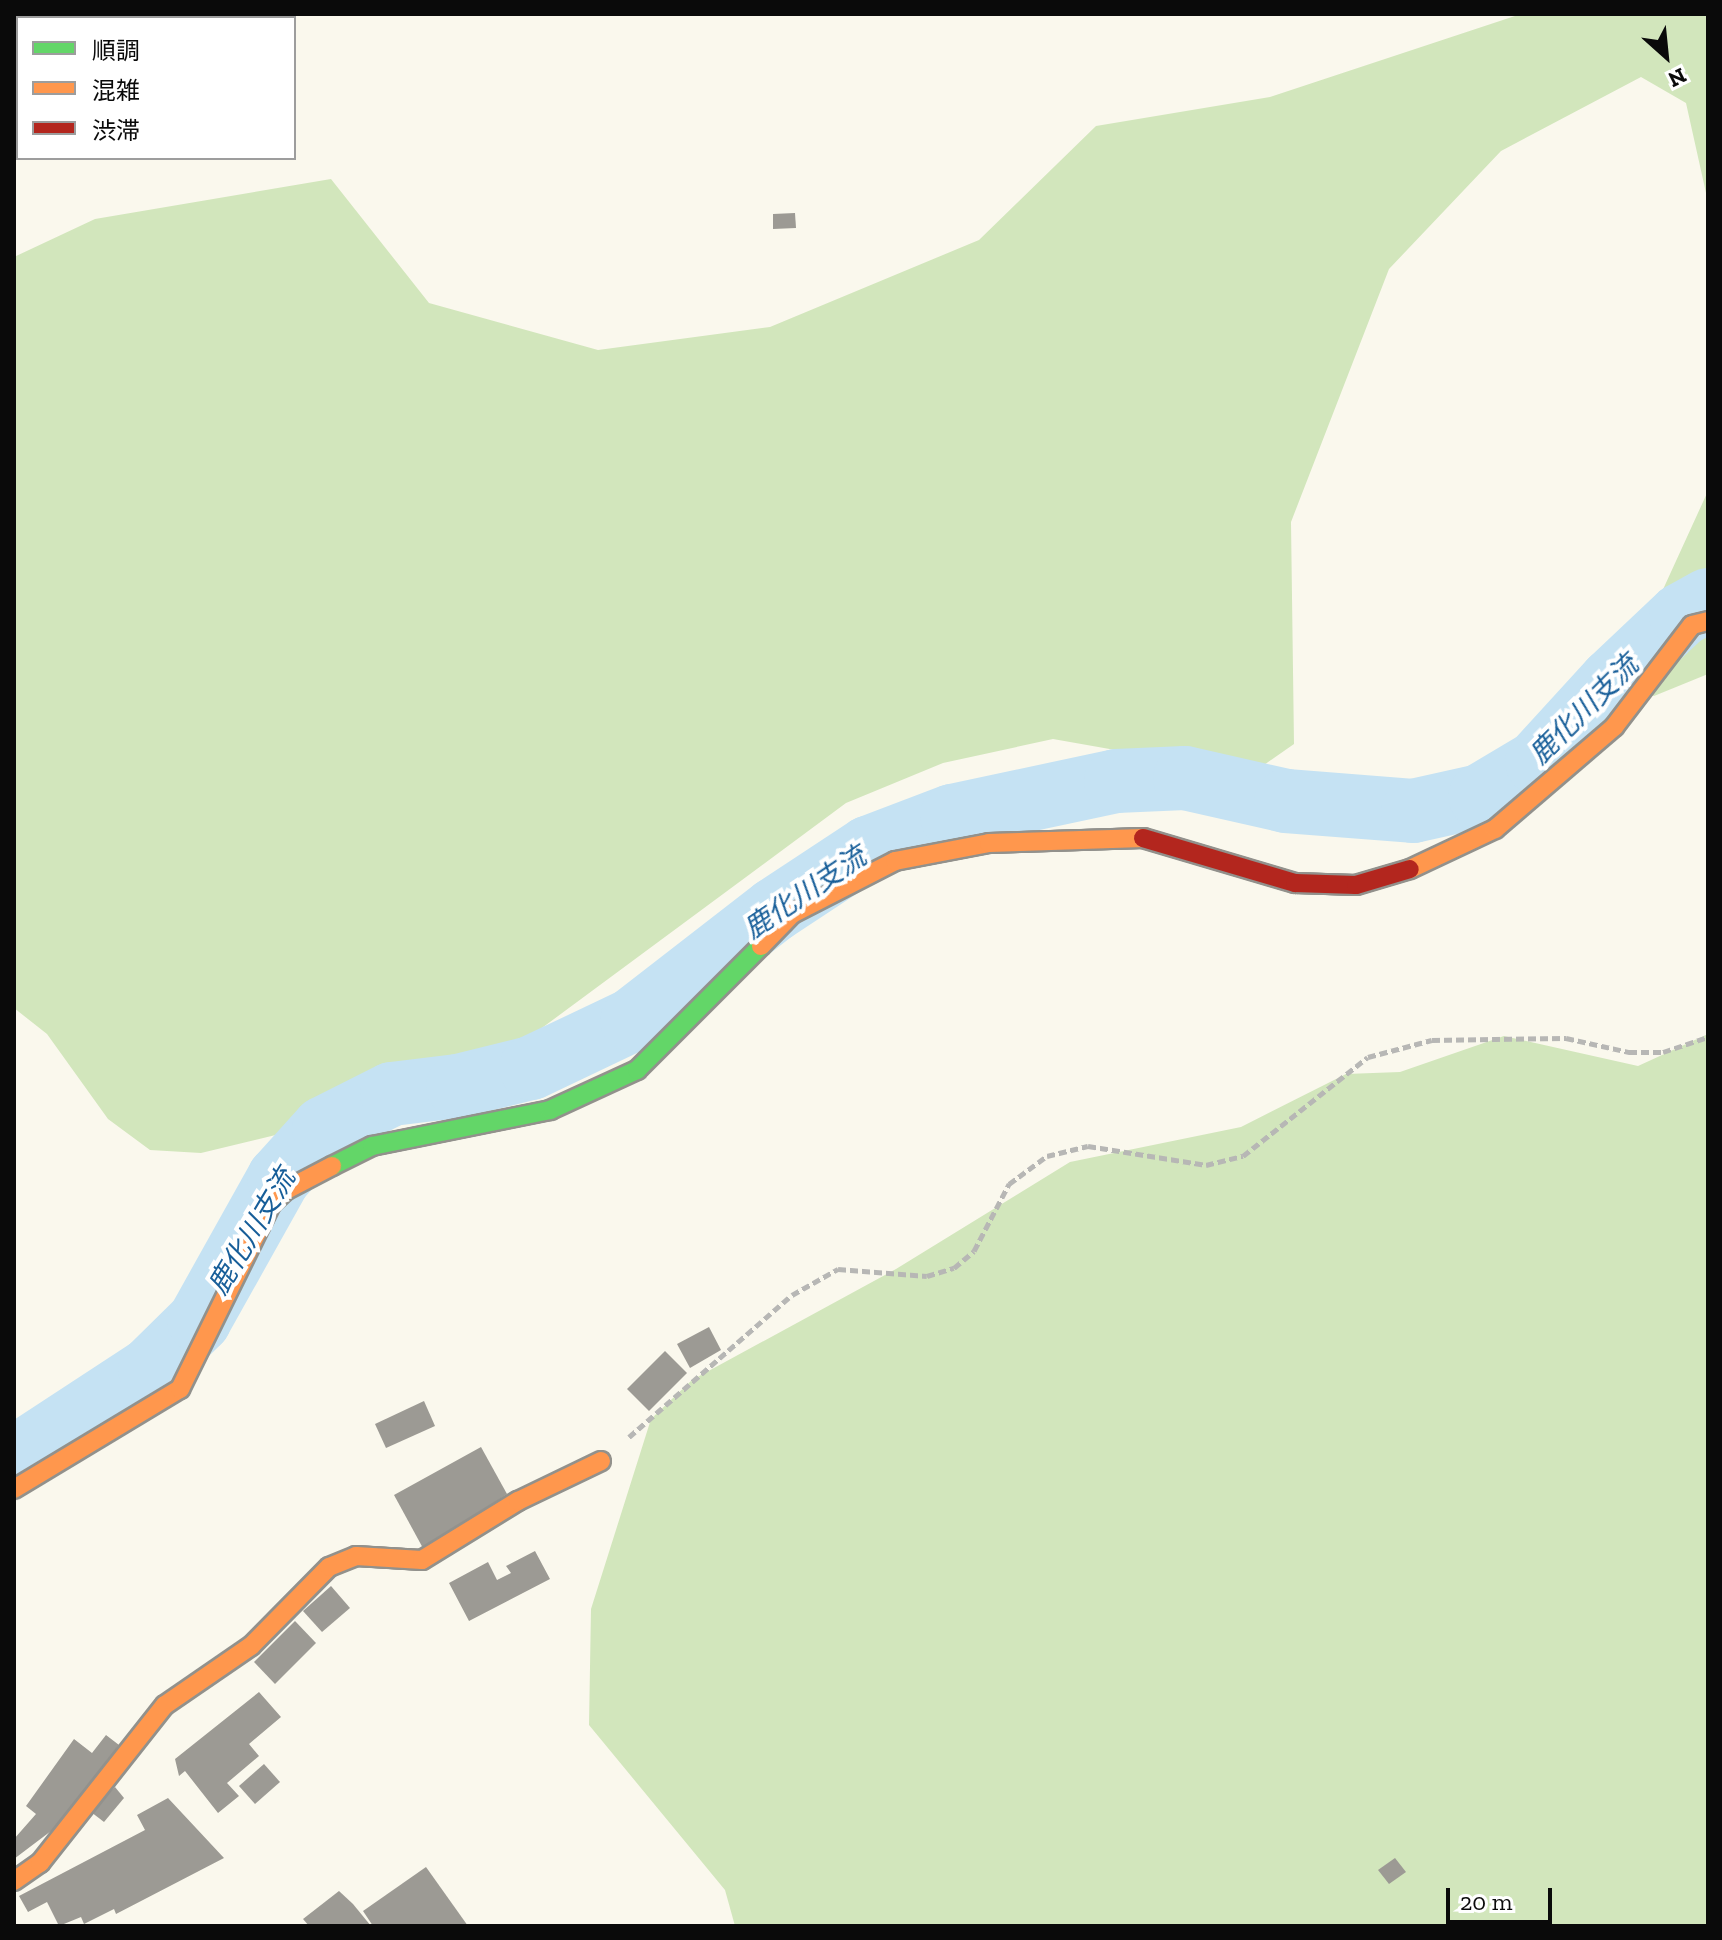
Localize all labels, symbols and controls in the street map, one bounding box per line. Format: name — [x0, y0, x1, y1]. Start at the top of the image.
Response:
legend — [16, 16, 296, 160]
north arrow — [1626, 16, 1706, 96]
text: 順調 — [92, 36, 140, 65]
text: N — [1664, 62, 1691, 94]
text: 混雑 — [92, 76, 140, 105]
text: 渋滞 — [92, 116, 140, 145]
water label: 鹿化川支流 — [1523, 649, 1645, 771]
water label: 鹿化川支流 — [738, 840, 872, 946]
water label: 鹿化川支流 — [202, 1163, 302, 1301]
scale bar — [1450, 1872, 1556, 1922]
text: 20 m — [1460, 1887, 1512, 1916]

